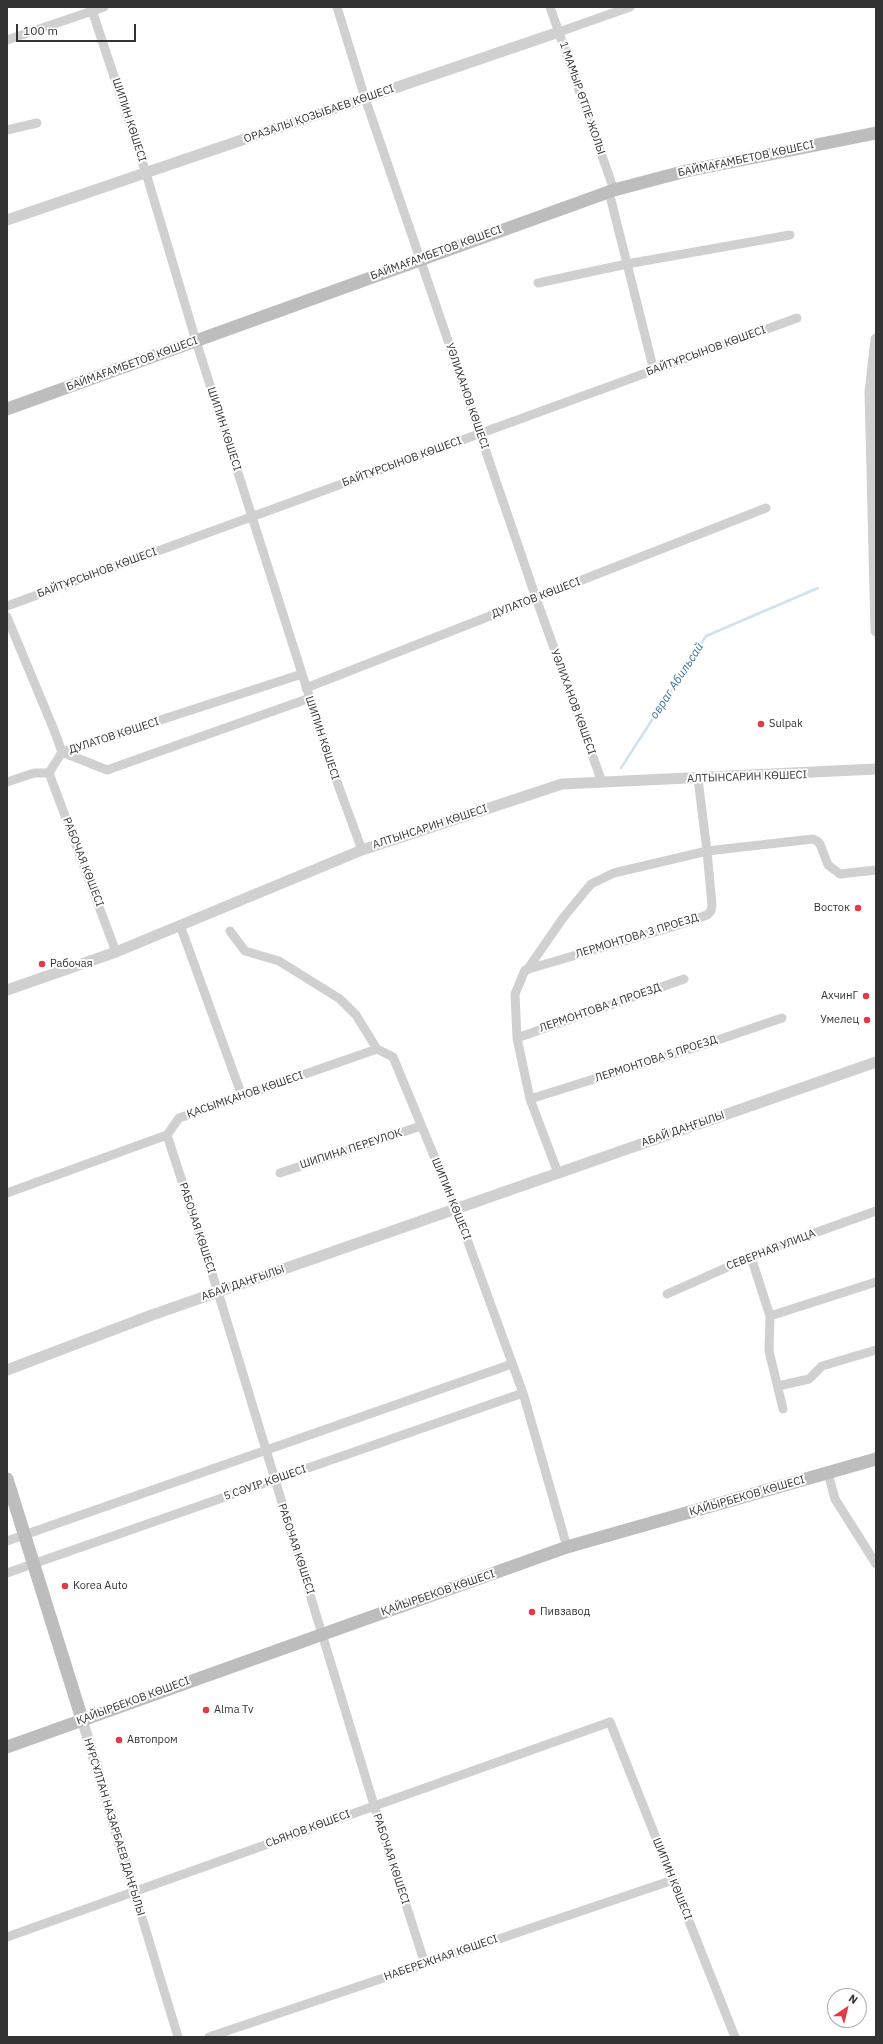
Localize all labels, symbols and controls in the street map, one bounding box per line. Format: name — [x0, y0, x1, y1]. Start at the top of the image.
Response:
scale bar — [18, 16, 138, 42]
text: 100 m — [23, 23, 58, 38]
street label: 1 МАМЫР ӨТПЕ ЖОЛЫ — [556, 40, 608, 156]
street label: ШИПИН КӨШЕСІ — [109, 77, 149, 163]
street label: ОРАЗАЛЫ ҚОЗЫБАЕВ КӨШЕСІ — [242, 82, 396, 146]
street label: БАЙМАҒАМБЕТОВ КӨШЕСІ — [677, 138, 815, 180]
street label: БАЙМАҒАМБЕТОВ КӨШЕСІ — [369, 223, 503, 283]
street label: БАЙТҰРСЫНОВ КӨШЕСІ — [645, 323, 767, 379]
street label: БАЙМАҒАМБЕТОВ КӨШЕСІ — [65, 334, 199, 394]
street label: УӘЛИХАНОВ КӨШЕСІ — [443, 341, 491, 451]
street label: ШИПИН КӨШЕСІ — [204, 386, 244, 472]
street label: БАЙТҰРСЫНОВ КӨШЕСІ — [341, 434, 463, 490]
street label: БАЙТҰРСЫНОВ КӨШЕСІ — [36, 545, 158, 601]
street label: ДУЛАТОВ КӨШЕСІ — [490, 575, 582, 621]
water label: овраг Абильсай — [647, 640, 707, 722]
street label: УӘЛИХАНОВ КӨШЕСІ — [548, 648, 598, 756]
street label: ШИПИН КӨШЕСІ — [302, 695, 342, 781]
street label: ДУЛАТОВ КӨШЕСІ — [67, 715, 161, 757]
place label: Sulpak — [769, 717, 803, 731]
marker: Sulpak — [756, 719, 766, 729]
street label: АЛТЫНСАРИН КӨШЕСІ — [687, 768, 807, 786]
street label: АЛТЫНСАРИН КӨШЕСІ — [371, 802, 489, 852]
street label: РАБОЧАЯ КӨШЕСІ — [60, 815, 106, 909]
place label: Восток — [814, 901, 850, 915]
marker: Восток — [853, 903, 863, 913]
street label: ЛЕРМОНТОВА 3 ПРОЕЗД — [574, 911, 700, 961]
place label: Рабочая — [50, 957, 93, 971]
marker: Рабочая — [37, 959, 47, 969]
street label: ЛЕРМОНТОВА 4 ПРОЕЗД — [537, 981, 663, 1035]
place label: АхчинГ — [821, 989, 858, 1003]
marker: АхчинГ — [861, 991, 871, 1001]
place label: Умелец — [820, 1013, 859, 1027]
marker: Умелец — [862, 1015, 872, 1025]
street label: ЛЕРМОНТОВА 5 ПРОЕЗД — [593, 1033, 719, 1085]
street label: ҚАСЫМҚАНОВ КӨШЕСІ — [185, 1069, 305, 1121]
street label: АБАЙ ДАҢҒЫЛЫ — [640, 1109, 726, 1149]
street label: ШИПИНА ПЕРЕУЛОК — [298, 1126, 404, 1172]
street label: ШИПИН КӨШЕСІ — [429, 1156, 473, 1242]
street label: РАБОЧАЯ КӨШЕСІ — [176, 1181, 218, 1275]
street label: СЕВЕРНАЯ УЛИЦА — [725, 1227, 817, 1273]
street label: АБАЙ ДАҢҒЫЛЫ — [200, 1263, 286, 1303]
street label: 5 СӘУІР КӨШЕСІ — [222, 1463, 308, 1503]
street label: ҚАЙЫРБЕКОВ КӨШЕСІ — [688, 1473, 806, 1519]
street label: РАБОЧАЯ КӨШЕСІ — [275, 1502, 317, 1596]
street label: ҚАЙЫРБЕКОВ КӨШЕСІ — [379, 1567, 497, 1619]
place label: Korea Auto — [73, 1579, 128, 1593]
marker: Korea Auto — [60, 1581, 70, 1591]
place label: Пивзавод — [540, 1605, 590, 1619]
marker: Пивзавод — [527, 1607, 537, 1617]
street label: ҚАЙЫРБЕКОВ КӨШЕСІ — [75, 1674, 191, 1728]
place label: Alma Tv — [214, 1703, 253, 1717]
marker: Alma Tv — [201, 1705, 211, 1715]
place label: Автопром — [127, 1733, 178, 1747]
marker: Автопром — [114, 1735, 124, 1745]
street label: НҰРСҰЛТАН НАЗАРБАЕВ ДАҢҒЫЛЫ — [81, 1737, 147, 1917]
street label: СЬЯНОВ КӨШЕСІ — [264, 1808, 352, 1850]
street label: РАБОЧАЯ КӨШЕСІ — [370, 1812, 412, 1906]
street label: ШИПИН КӨШЕСІ — [650, 1836, 694, 1922]
street label: НАБЕРЕЖНАЯ КӨШЕСІ — [382, 1932, 500, 1984]
north arrow — [827, 1988, 867, 2028]
text: N — [846, 1991, 861, 2007]

